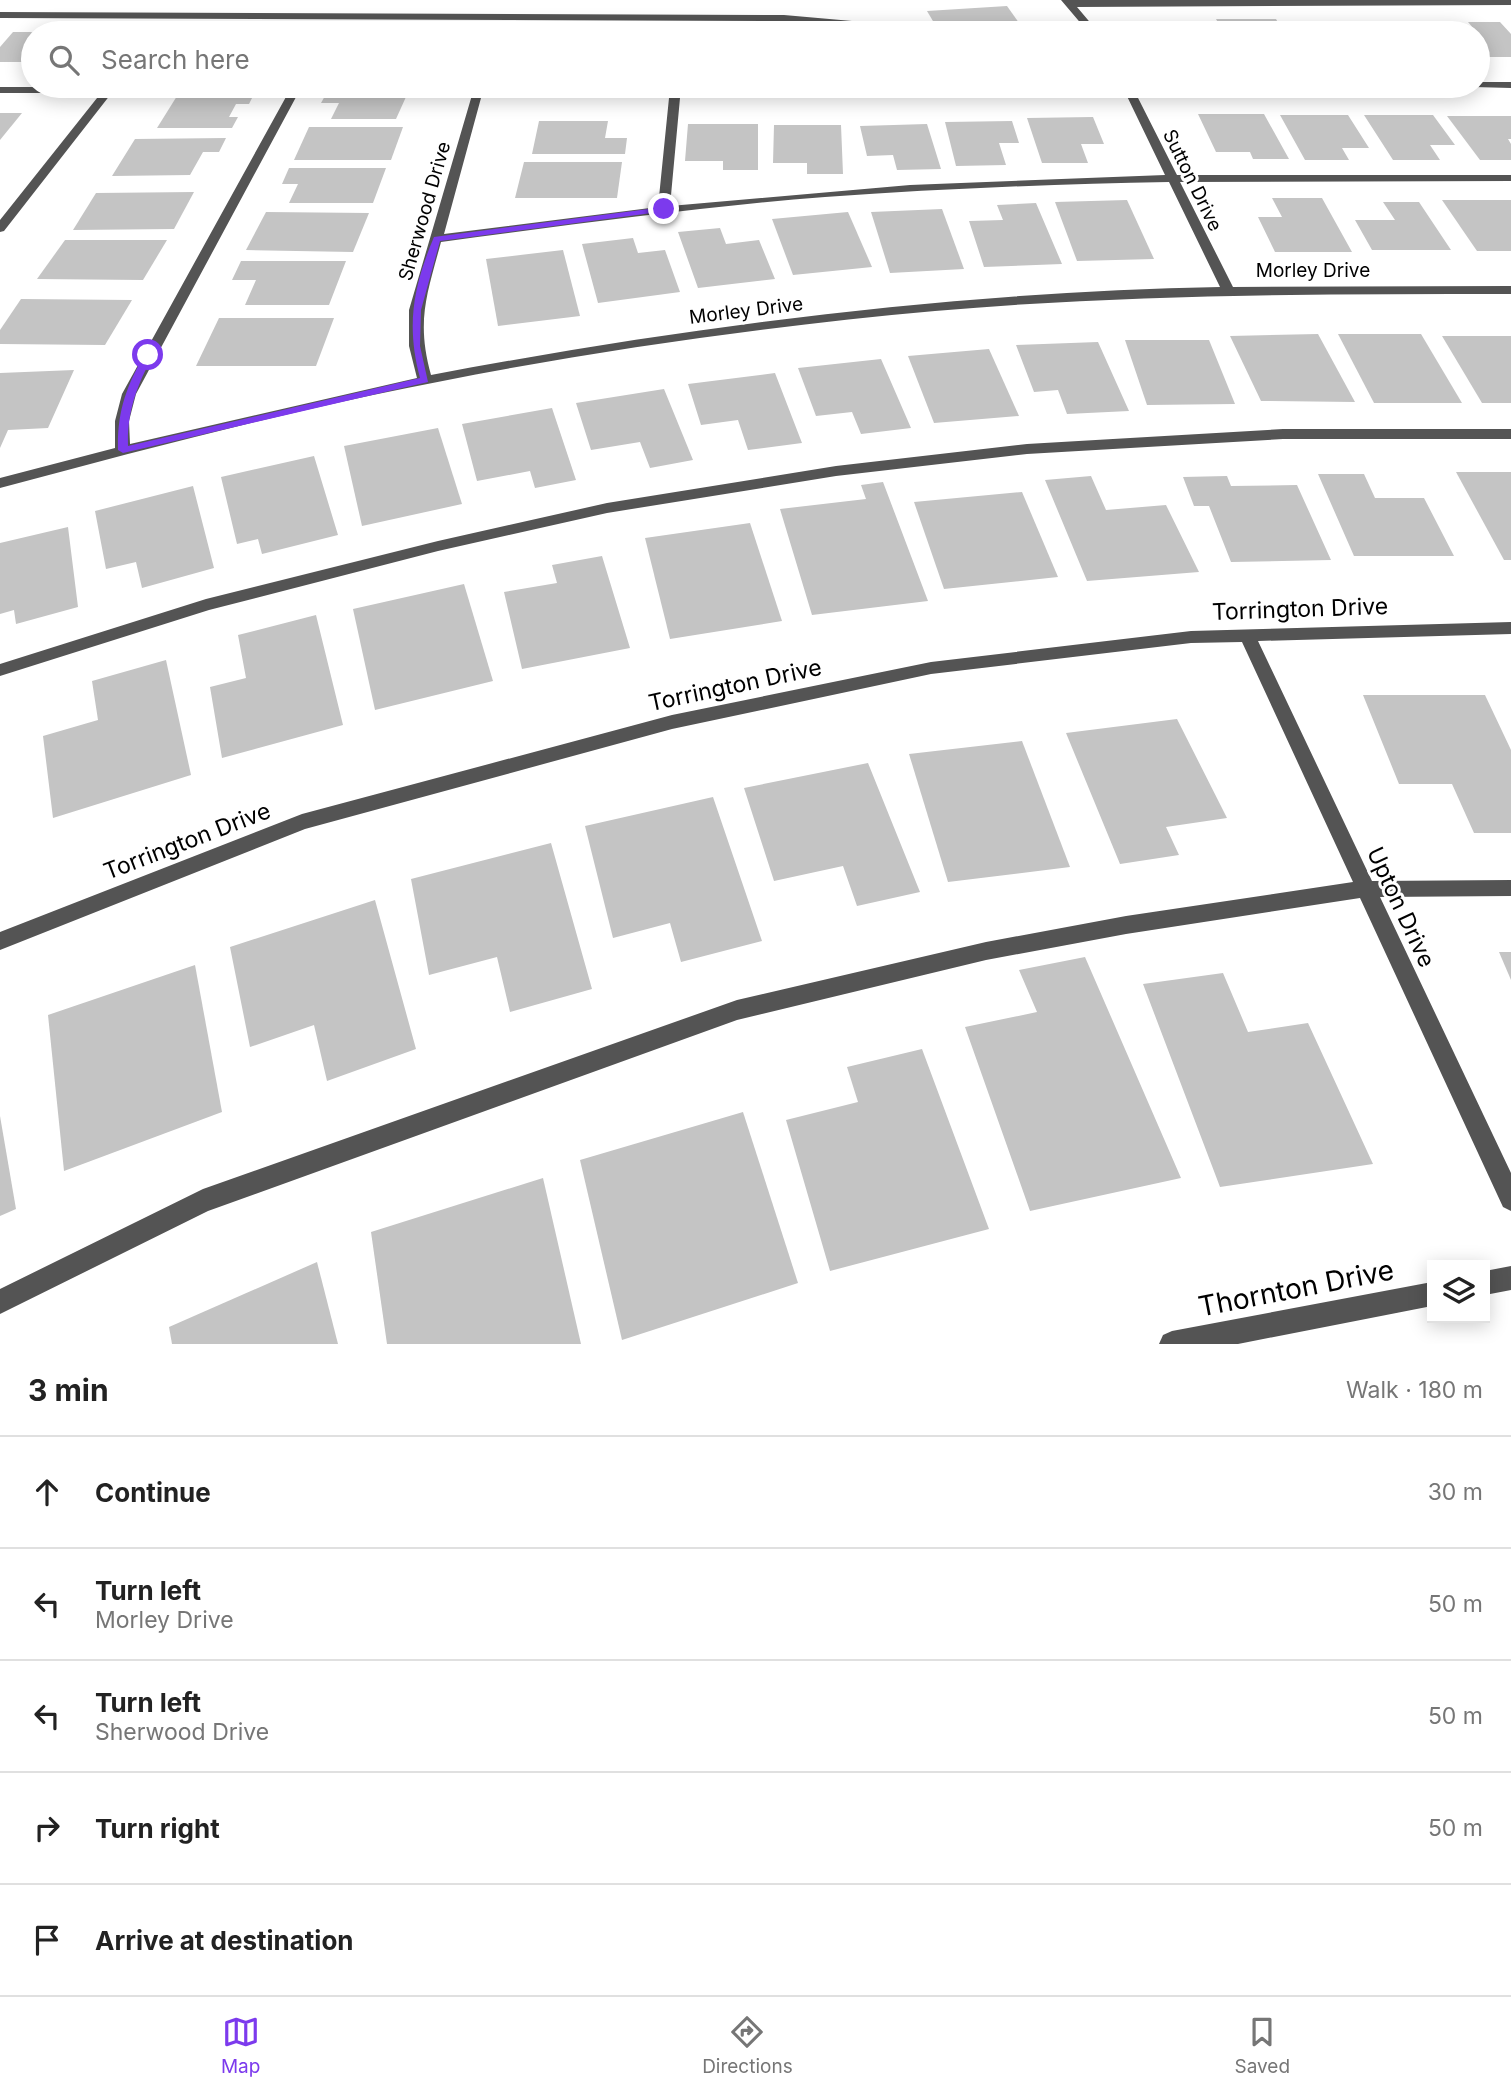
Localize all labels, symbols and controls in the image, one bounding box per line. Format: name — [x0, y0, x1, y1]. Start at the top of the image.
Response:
search box — [21, 21, 1490, 98]
icon: search — [45, 41, 83, 79]
text: Search here — [101, 44, 250, 75]
street label: Sutton Drive — [1158, 126, 1227, 235]
street label: Sherwood Drive — [394, 139, 455, 283]
route end — [648, 193, 679, 224]
street label: Morley Drive — [1256, 259, 1370, 282]
street label: Morley Drive — [688, 292, 804, 329]
route start — [132, 339, 163, 370]
street label: Torrington Drive — [1211, 592, 1389, 626]
street label: Torrington Drive — [646, 653, 824, 717]
street label: Torrington Drive — [100, 796, 274, 886]
street label: Upton Drive — [1361, 842, 1441, 972]
street label: Thornton Drive — [1195, 1252, 1397, 1324]
map controls — [1427, 1260, 1490, 1323]
button: layers — [1427, 1260, 1490, 1323]
text: 3 min — [28, 1372, 109, 1408]
text: Walk · 180 m — [1346, 1376, 1483, 1404]
icon: ahead — [28, 1473, 66, 1511]
text: Continue — [95, 1477, 211, 1508]
text: 30 m — [1428, 1478, 1483, 1506]
text: Turn left — [95, 1575, 201, 1606]
icon: left — [28, 1585, 66, 1623]
text: 50 m — [1428, 1590, 1483, 1618]
text: Morley Drive — [95, 1606, 234, 1634]
text: Turn left — [95, 1687, 201, 1718]
icon: left — [28, 1697, 66, 1735]
text: 50 m — [1428, 1702, 1483, 1730]
text: Sherwood Drive — [95, 1718, 269, 1746]
icon: right — [28, 1809, 66, 1847]
text: Turn right — [95, 1813, 220, 1844]
text: 50 m — [1428, 1814, 1483, 1842]
icon: arrive — [28, 1921, 66, 1959]
text: Arrive at destination — [95, 1925, 354, 1956]
tab: Map — [221, 2013, 260, 2078]
tab: Directions — [702, 2013, 793, 2078]
tab: Saved — [1234, 2013, 1290, 2078]

